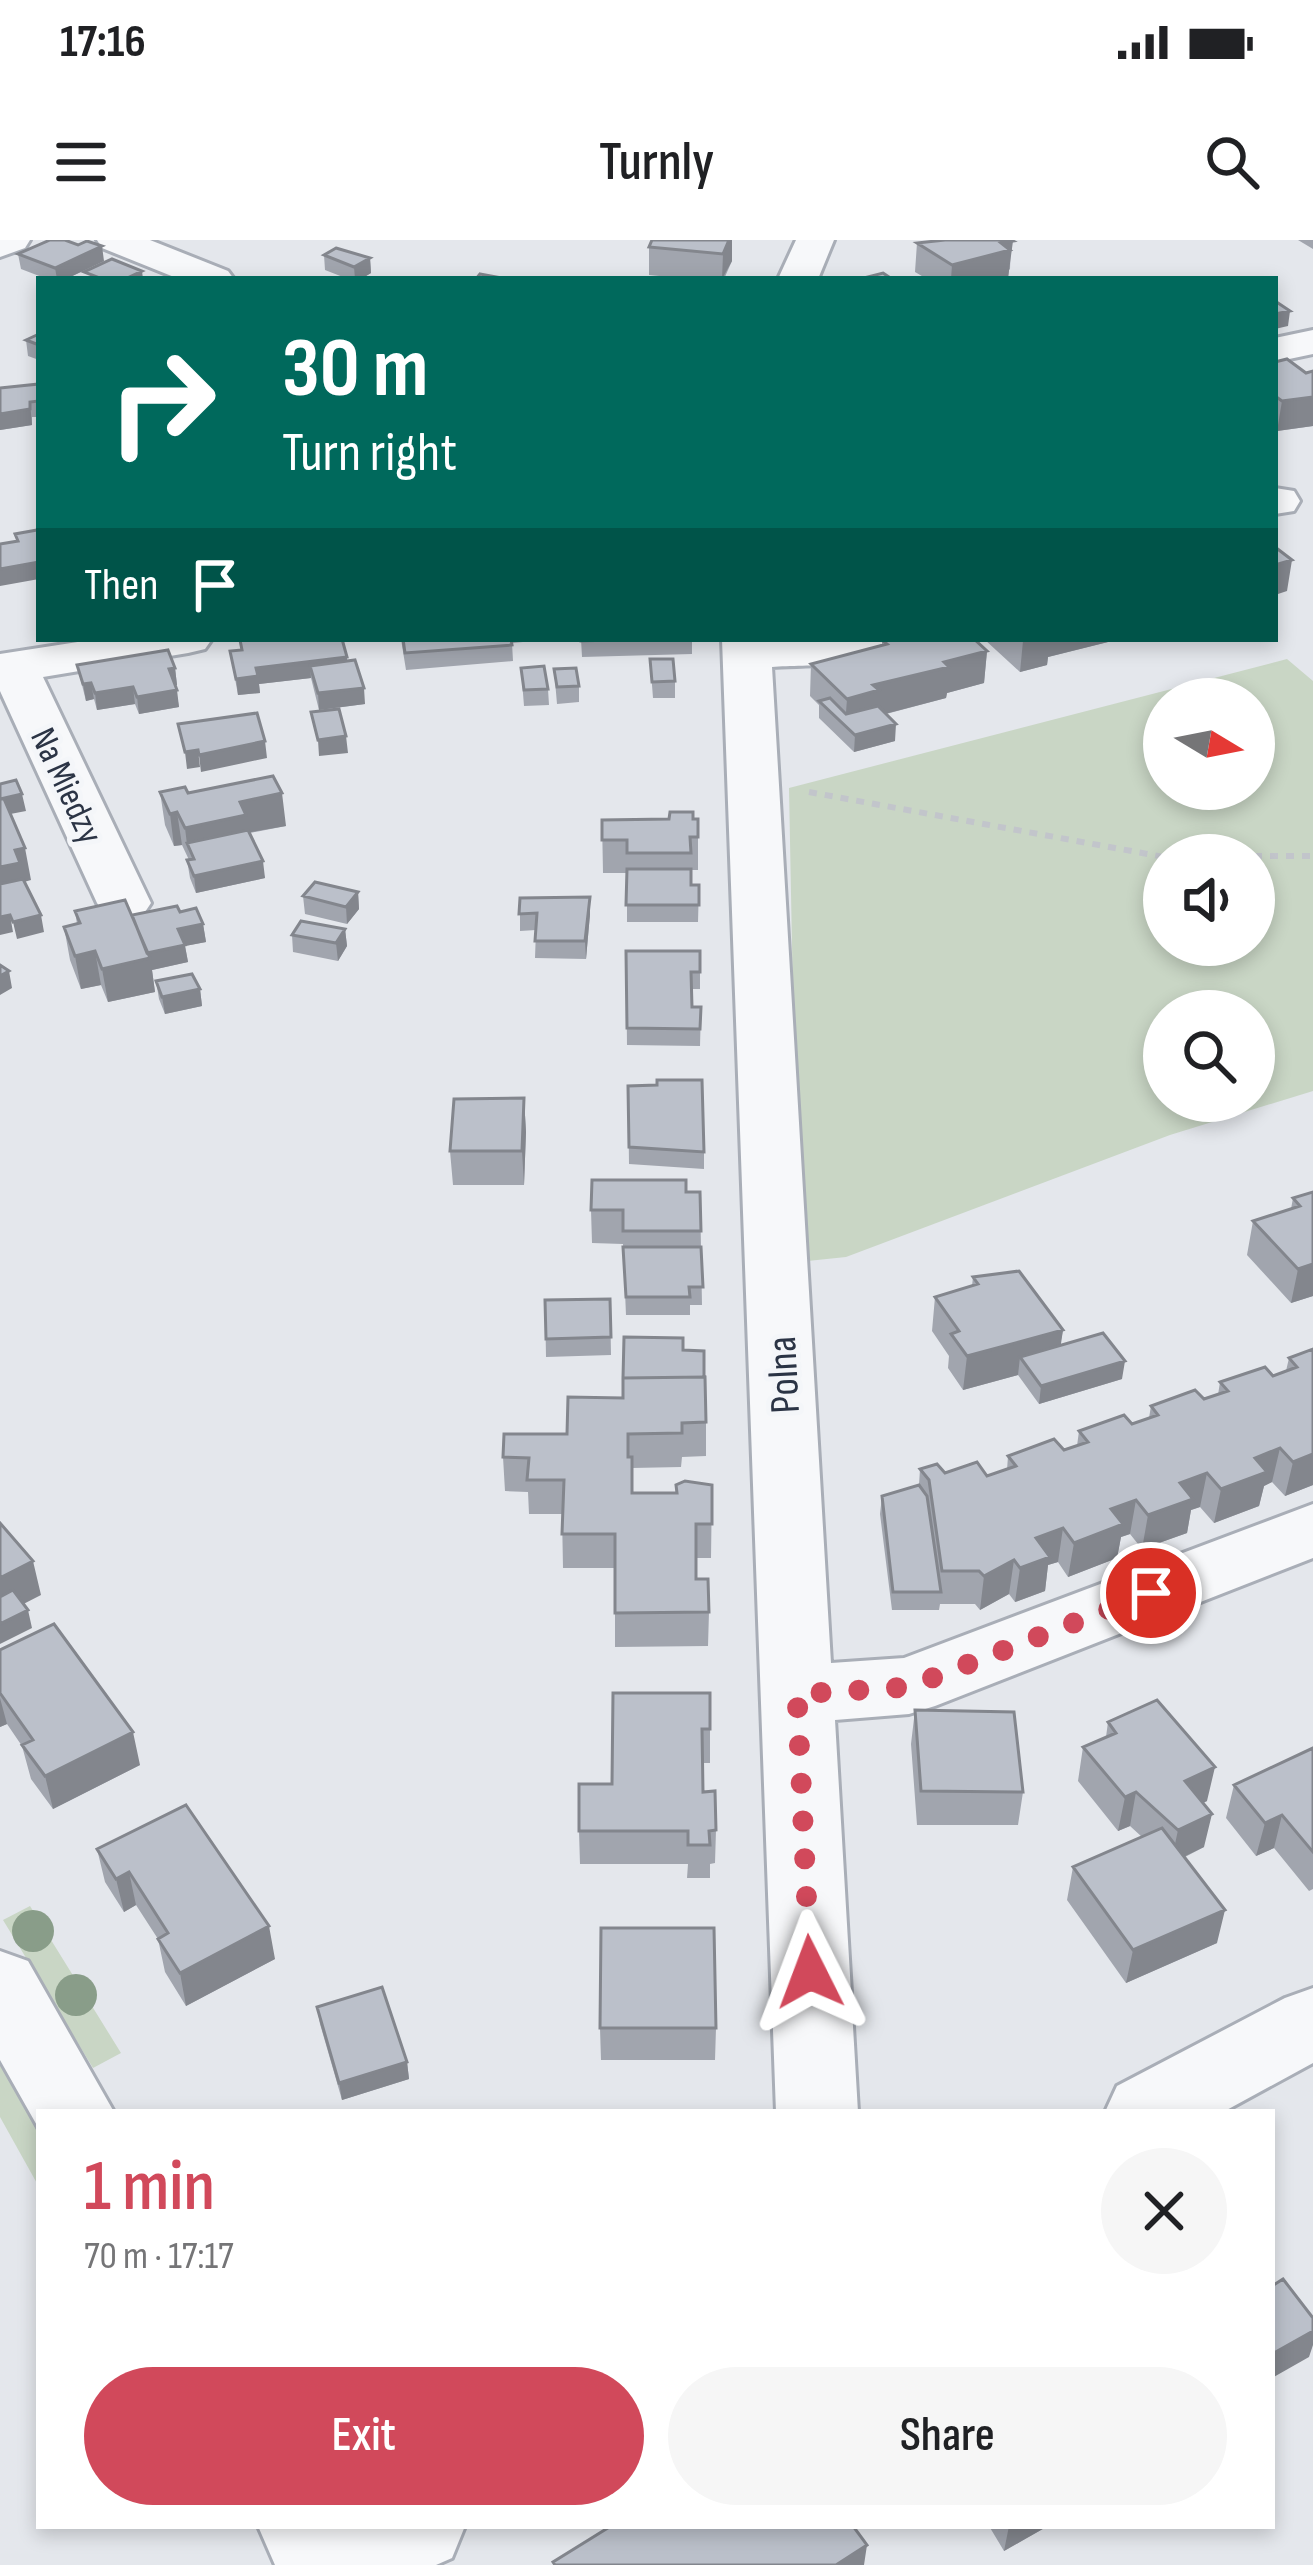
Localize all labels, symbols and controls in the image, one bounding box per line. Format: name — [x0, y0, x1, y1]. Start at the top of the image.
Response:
text: 17:16 — [60, 15, 146, 70]
icon: menu — [48, 129, 114, 195]
icon: search — [1199, 129, 1265, 195]
text: Turnly — [599, 130, 714, 195]
text: 30 m — [282, 319, 428, 420]
icon: right — [84, 324, 240, 480]
text: Turn right — [282, 421, 457, 486]
icon: arrive — [182, 552, 248, 618]
text: Then — [84, 558, 158, 613]
north arrow — [1143, 678, 1275, 810]
map controls — [1143, 678, 1275, 1122]
street label: Na Miedzy — [20, 721, 111, 851]
button: sound — [1143, 834, 1275, 966]
button: search — [1143, 990, 1275, 1122]
street label: Polna — [757, 1335, 812, 1415]
pin — [1100, 1542, 1202, 1644]
icon: arrive — [1118, 1560, 1184, 1626]
position arrow — [747, 1909, 873, 2035]
text: 1 min — [84, 2144, 215, 2231]
button: close — [1101, 2148, 1227, 2274]
text: 70 m · 17:17 — [84, 2233, 234, 2280]
button: Exit — [84, 2367, 644, 2505]
button: Share — [668, 2367, 1227, 2505]

